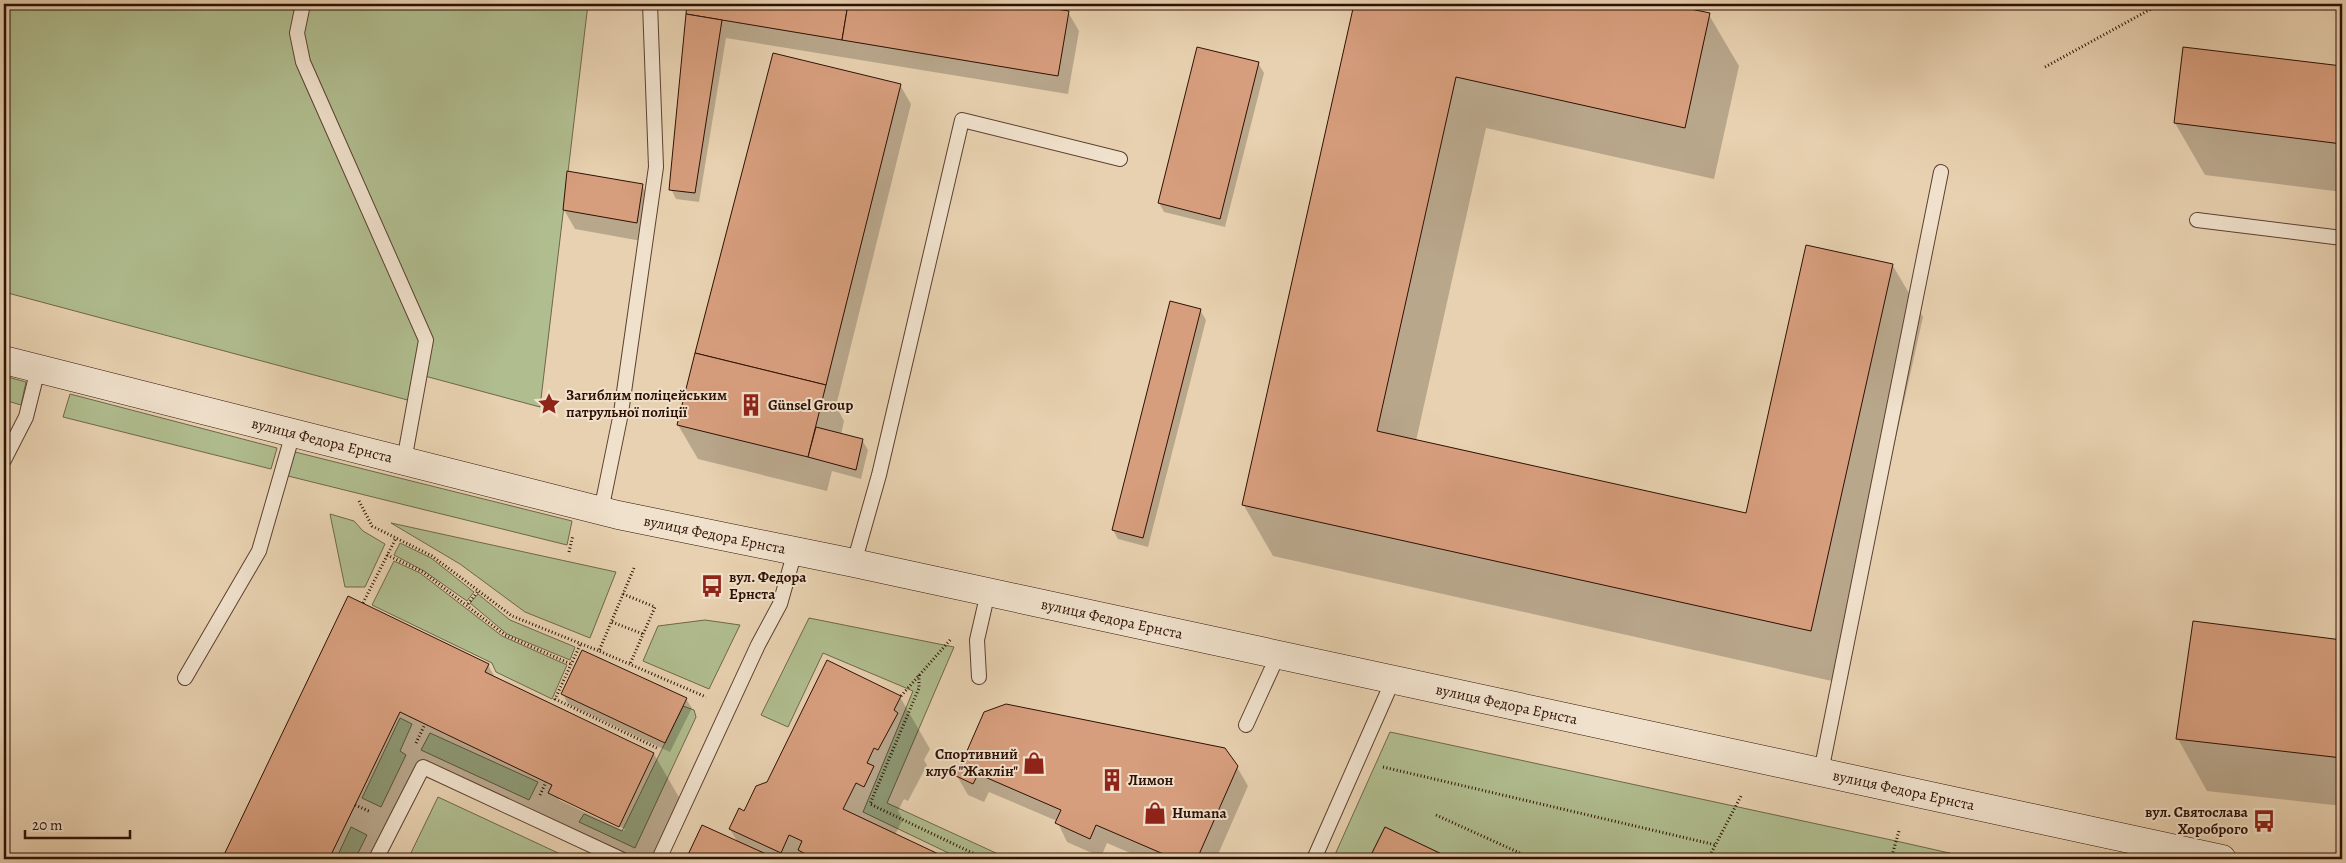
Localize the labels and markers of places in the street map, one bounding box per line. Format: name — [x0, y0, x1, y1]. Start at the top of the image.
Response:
place label: Загиблим поліцейським патрульної поліції — [566, 385, 727, 422]
place icon: Загиблим поліцейським патрульної поліції — [536, 391, 562, 417]
building icon: Günsel Group — [738, 392, 764, 418]
place label: Günsel Group — [768, 395, 853, 415]
place label: вул. Федора Ернста — [729, 567, 807, 604]
bus stop icon: вул. Федора Ернста — [699, 573, 725, 599]
place label: Спортивний клуб "Жаклін" — [925, 744, 1018, 781]
shop icon: Спортивний клуб "Жаклін" — [1021, 750, 1047, 776]
building icon: Лимон — [1099, 767, 1125, 793]
place label: Лимон — [1128, 770, 1174, 790]
shop icon: Humana — [1142, 800, 1168, 826]
place label: вул. Святослава Хороброго — [2145, 802, 2249, 839]
place label: Humana — [1172, 803, 1228, 823]
bus stop icon: вул. Святослава Хороброго — [2251, 808, 2277, 834]

